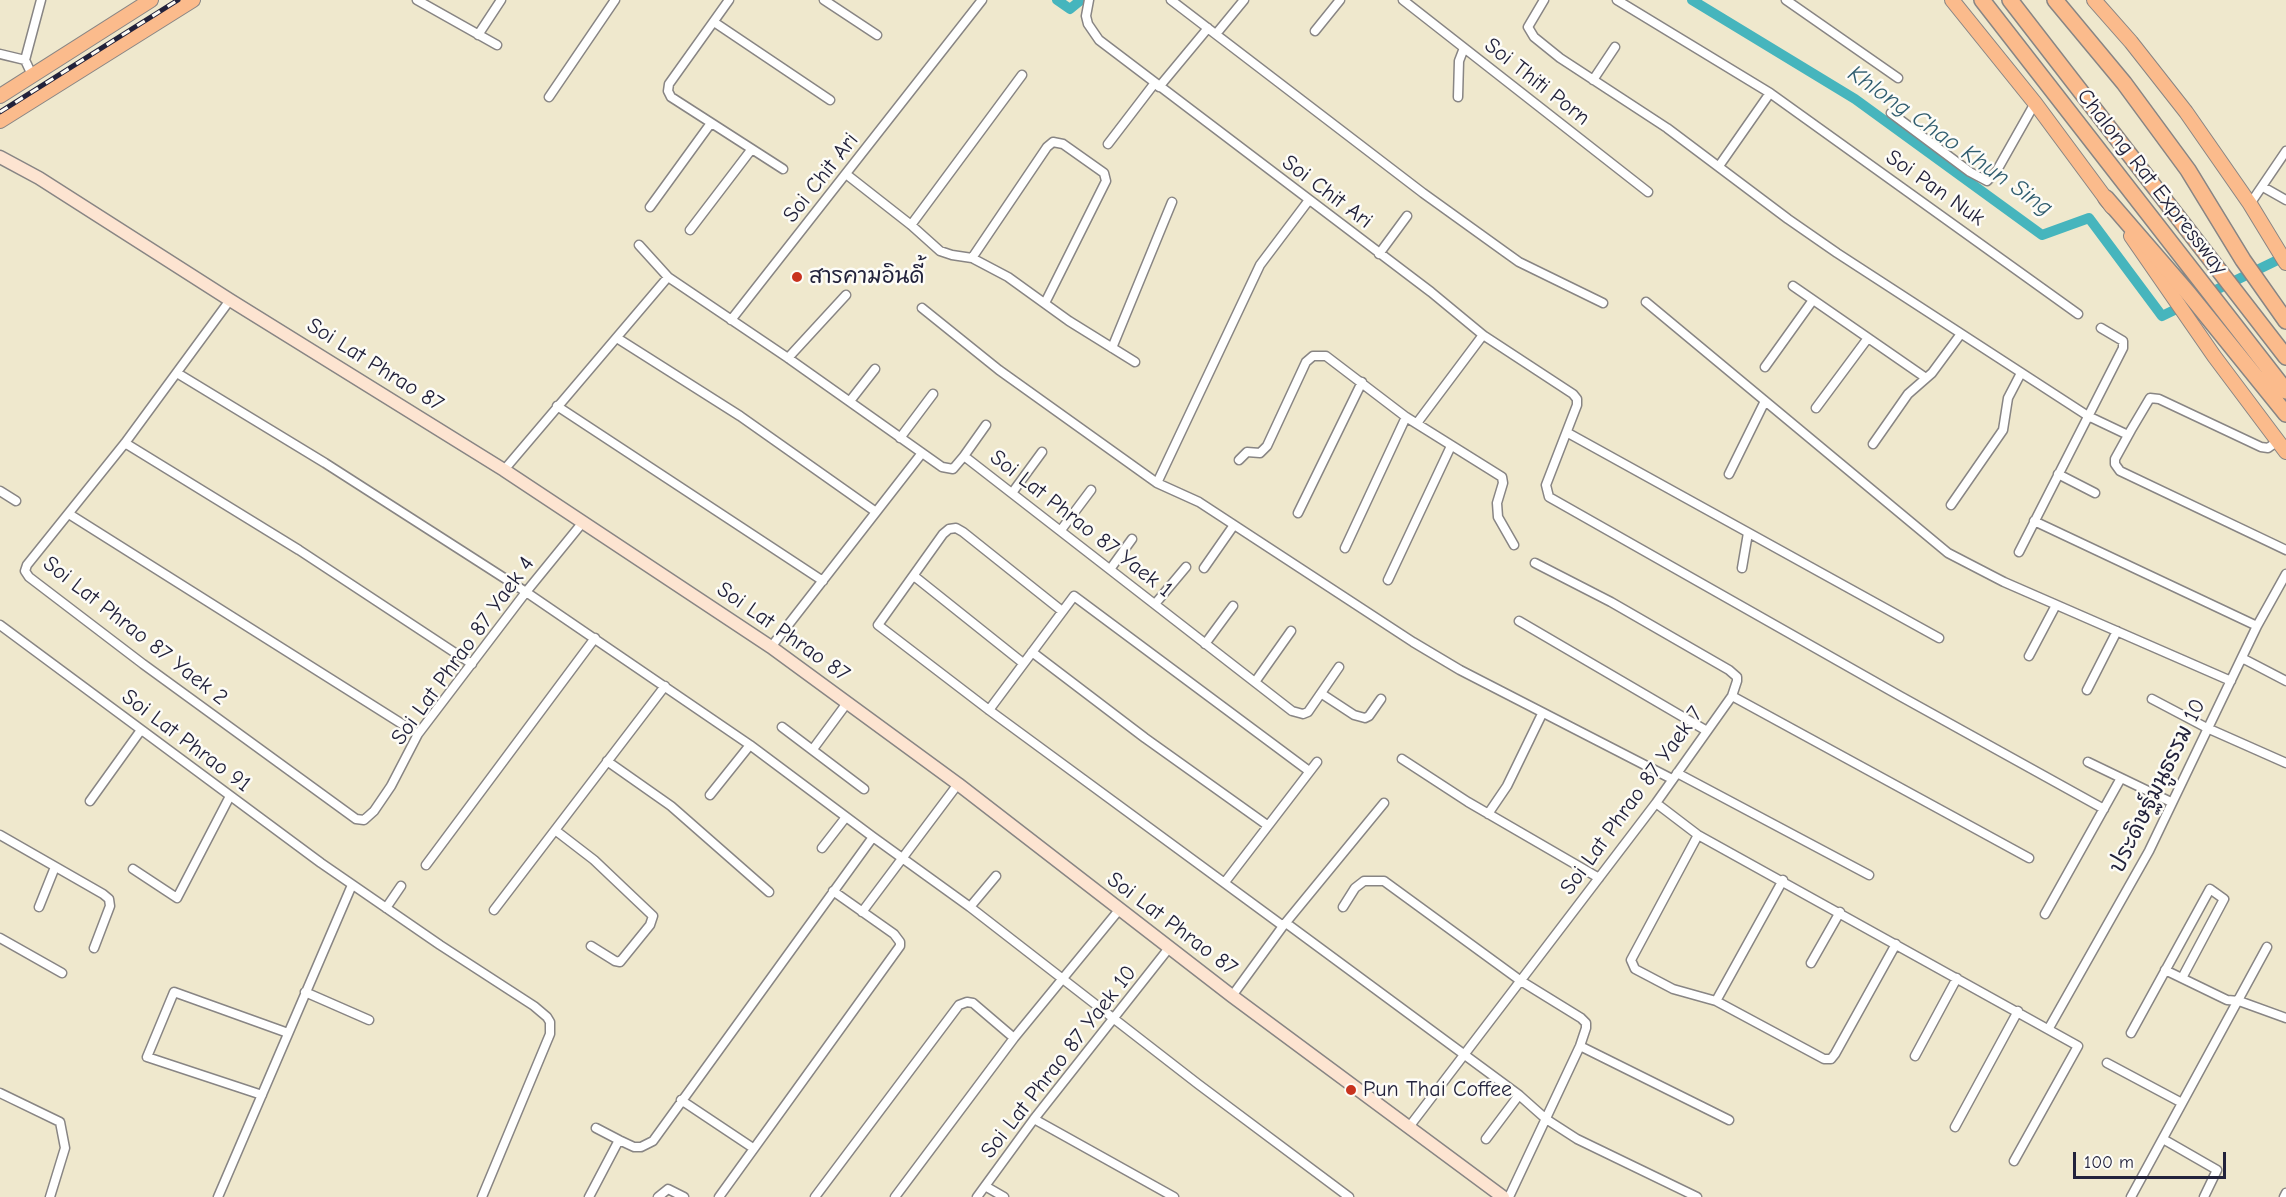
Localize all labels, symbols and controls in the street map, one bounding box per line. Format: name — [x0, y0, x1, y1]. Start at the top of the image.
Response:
street label: Soi Thiti Porn — [1479, 33, 1595, 131]
water label: Khlong Chao Khun Sing — [1842, 59, 2058, 223]
street label: Chalong Rat Expressway — [2071, 84, 2233, 280]
street label: Soi Chit Ari — [778, 128, 864, 228]
street label: Soi Pan Nuk — [1880, 144, 1990, 232]
street label: Soi Chit Ari — [1277, 149, 1377, 235]
place label: สารคามอินดี้ — [809, 264, 924, 290]
marker: สารคามอินดี้ — [790, 270, 804, 284]
street label: Soi Lat Phrao 87 — [302, 312, 448, 418]
street label: Soi Lat Phrao 87 Yaek 1 — [984, 445, 1178, 603]
street label: Soi Lat Phrao 87 Yaek 2 — [37, 551, 233, 711]
street label: Soi Lat Phrao 87 Yaek 4 — [386, 552, 540, 750]
street label: Soi Lat Phrao 87 — [711, 576, 855, 688]
street label: Soi Lat Phrao 91 — [116, 684, 256, 798]
street label: ประดิษฐ์มนูธรรม 10 — [2104, 695, 2212, 877]
street label: Soi Lat Phrao 87 Yaek 7 — [1555, 702, 1709, 900]
street label: Soi Lat Phrao 87 — [1102, 866, 1242, 982]
street label: Soi Lat Phrao 87 Yaek 10 — [975, 960, 1143, 1164]
place label: Pun Thai Coffee — [1363, 1077, 1512, 1103]
marker: Pun Thai Coffee — [1344, 1083, 1358, 1097]
scale bar — [2076, 1140, 2229, 1178]
text: 100 m — [2084, 1152, 2134, 1173]

